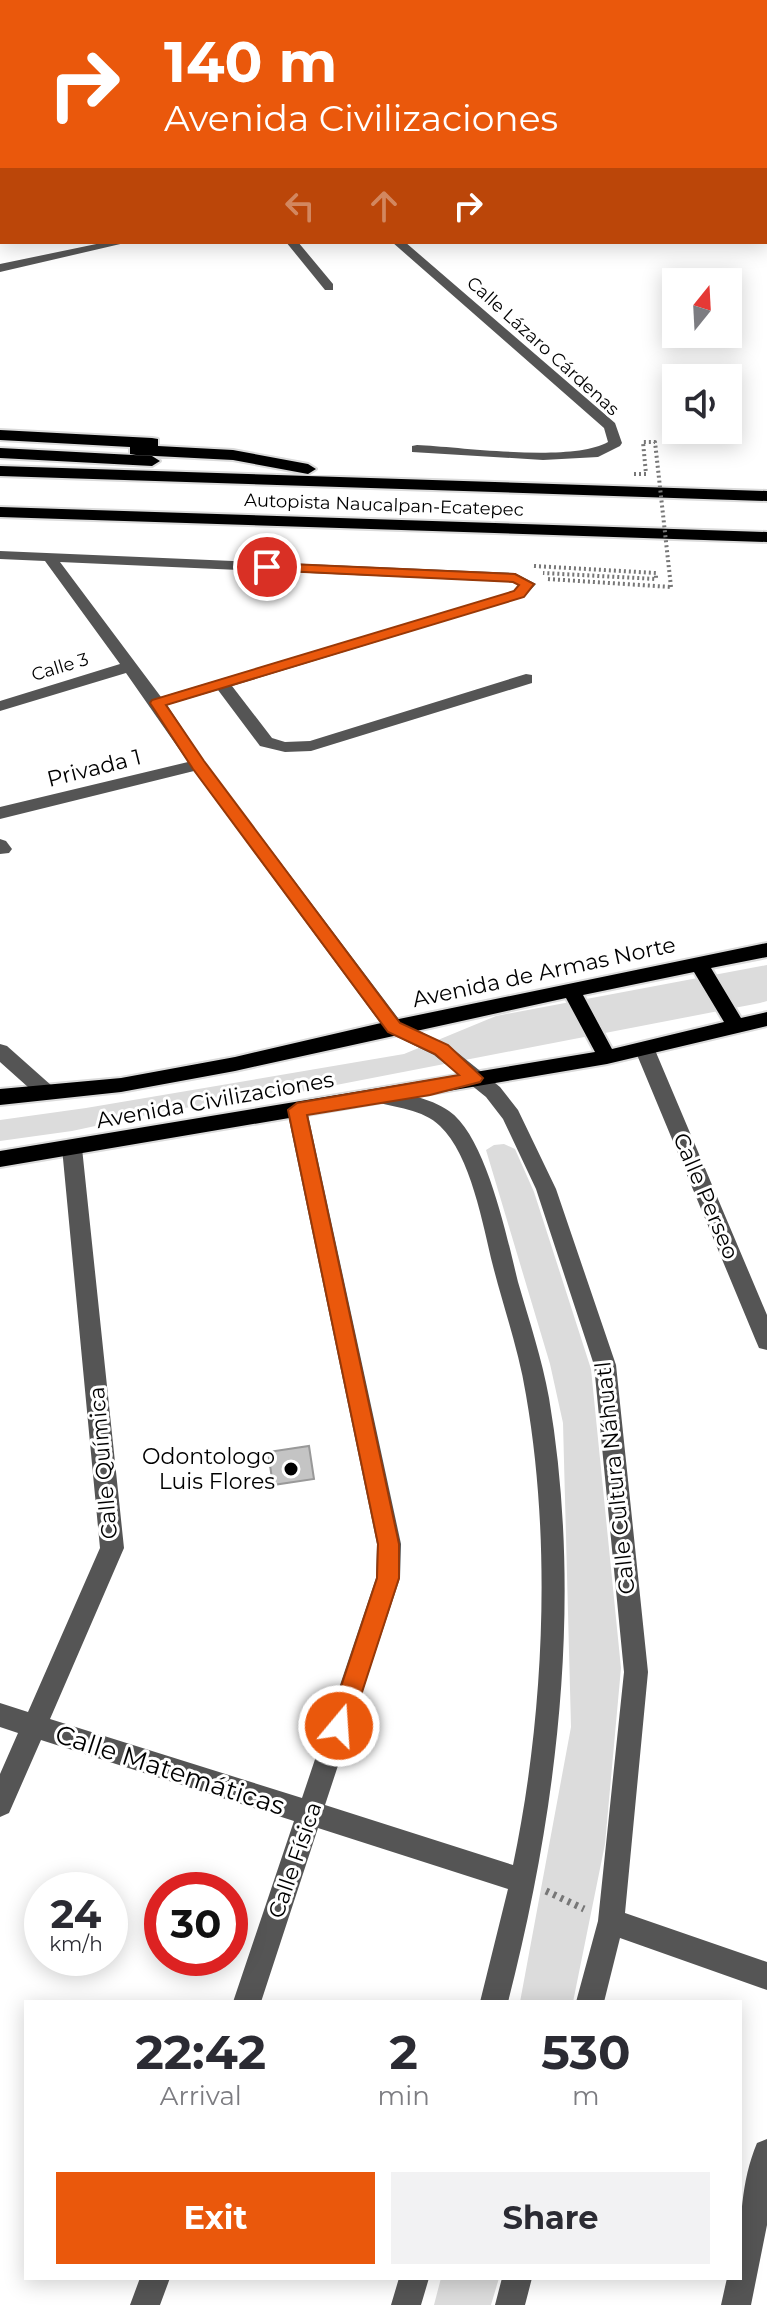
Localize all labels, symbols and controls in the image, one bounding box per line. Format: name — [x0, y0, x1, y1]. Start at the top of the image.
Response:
text: 140 m — [164, 28, 337, 96]
icon: right — [32, 32, 136, 136]
text: Avenida Civilizaciones — [164, 96, 558, 140]
icon: left — [278, 184, 322, 228]
icon: ahead — [362, 184, 406, 228]
icon: right — [446, 184, 490, 228]
north arrow — [662, 268, 742, 348]
map controls — [662, 268, 742, 444]
street label: Calle Lázaro Cárdenas — [462, 272, 624, 420]
button: sound — [662, 364, 742, 444]
street label: Autopista Naucalpan-Ecatepec — [244, 489, 524, 521]
pin — [233, 533, 301, 601]
icon: arrive — [245, 545, 289, 589]
street label: Calle 3 — [29, 648, 91, 686]
street label: Privada 1 — [44, 743, 144, 793]
street label: Avenida de Armas Norte — [410, 931, 678, 1013]
street label: Avenida Civilizaciones — [94, 1066, 336, 1134]
street label: Calle Perseo — [667, 1129, 745, 1263]
street label: Calle Cultura Náhuatl — [589, 1360, 641, 1596]
street label: Calle Química — [83, 1386, 123, 1540]
place label: Odontologo Luis Flores — [142, 1443, 275, 1495]
marker: Odontologo Luis Flores — [282, 1460, 300, 1478]
position arrow — [297, 1684, 381, 1768]
street label: Calle Matemáticas — [51, 1718, 289, 1822]
street label: Calle Física — [263, 1798, 327, 1922]
speed limit sign: 30 — [144, 1872, 248, 1976]
text: 24 — [51, 1889, 101, 1938]
text: km/h — [49, 1932, 103, 1956]
text: 22:42 — [135, 2023, 266, 2081]
text: 2 — [389, 2023, 418, 2081]
text: 530 — [541, 2023, 631, 2081]
text: Arrival — [160, 2080, 242, 2112]
text: min — [378, 2080, 430, 2112]
text: m — [572, 2080, 600, 2112]
button: Exit — [56, 2172, 375, 2264]
button: Share — [391, 2172, 710, 2264]

